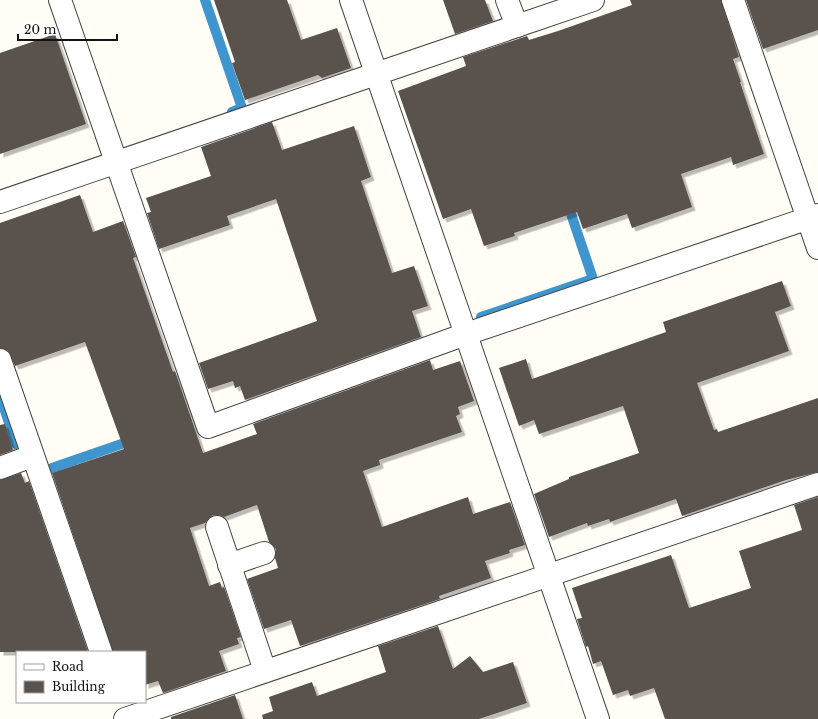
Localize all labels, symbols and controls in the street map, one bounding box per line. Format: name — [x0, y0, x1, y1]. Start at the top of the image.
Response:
scale bar — [18, 16, 117, 42]
text: 20 m — [24, 22, 56, 37]
legend — [16, 651, 146, 703]
text: Road — [52, 659, 84, 674]
text: Building — [52, 679, 106, 694]

